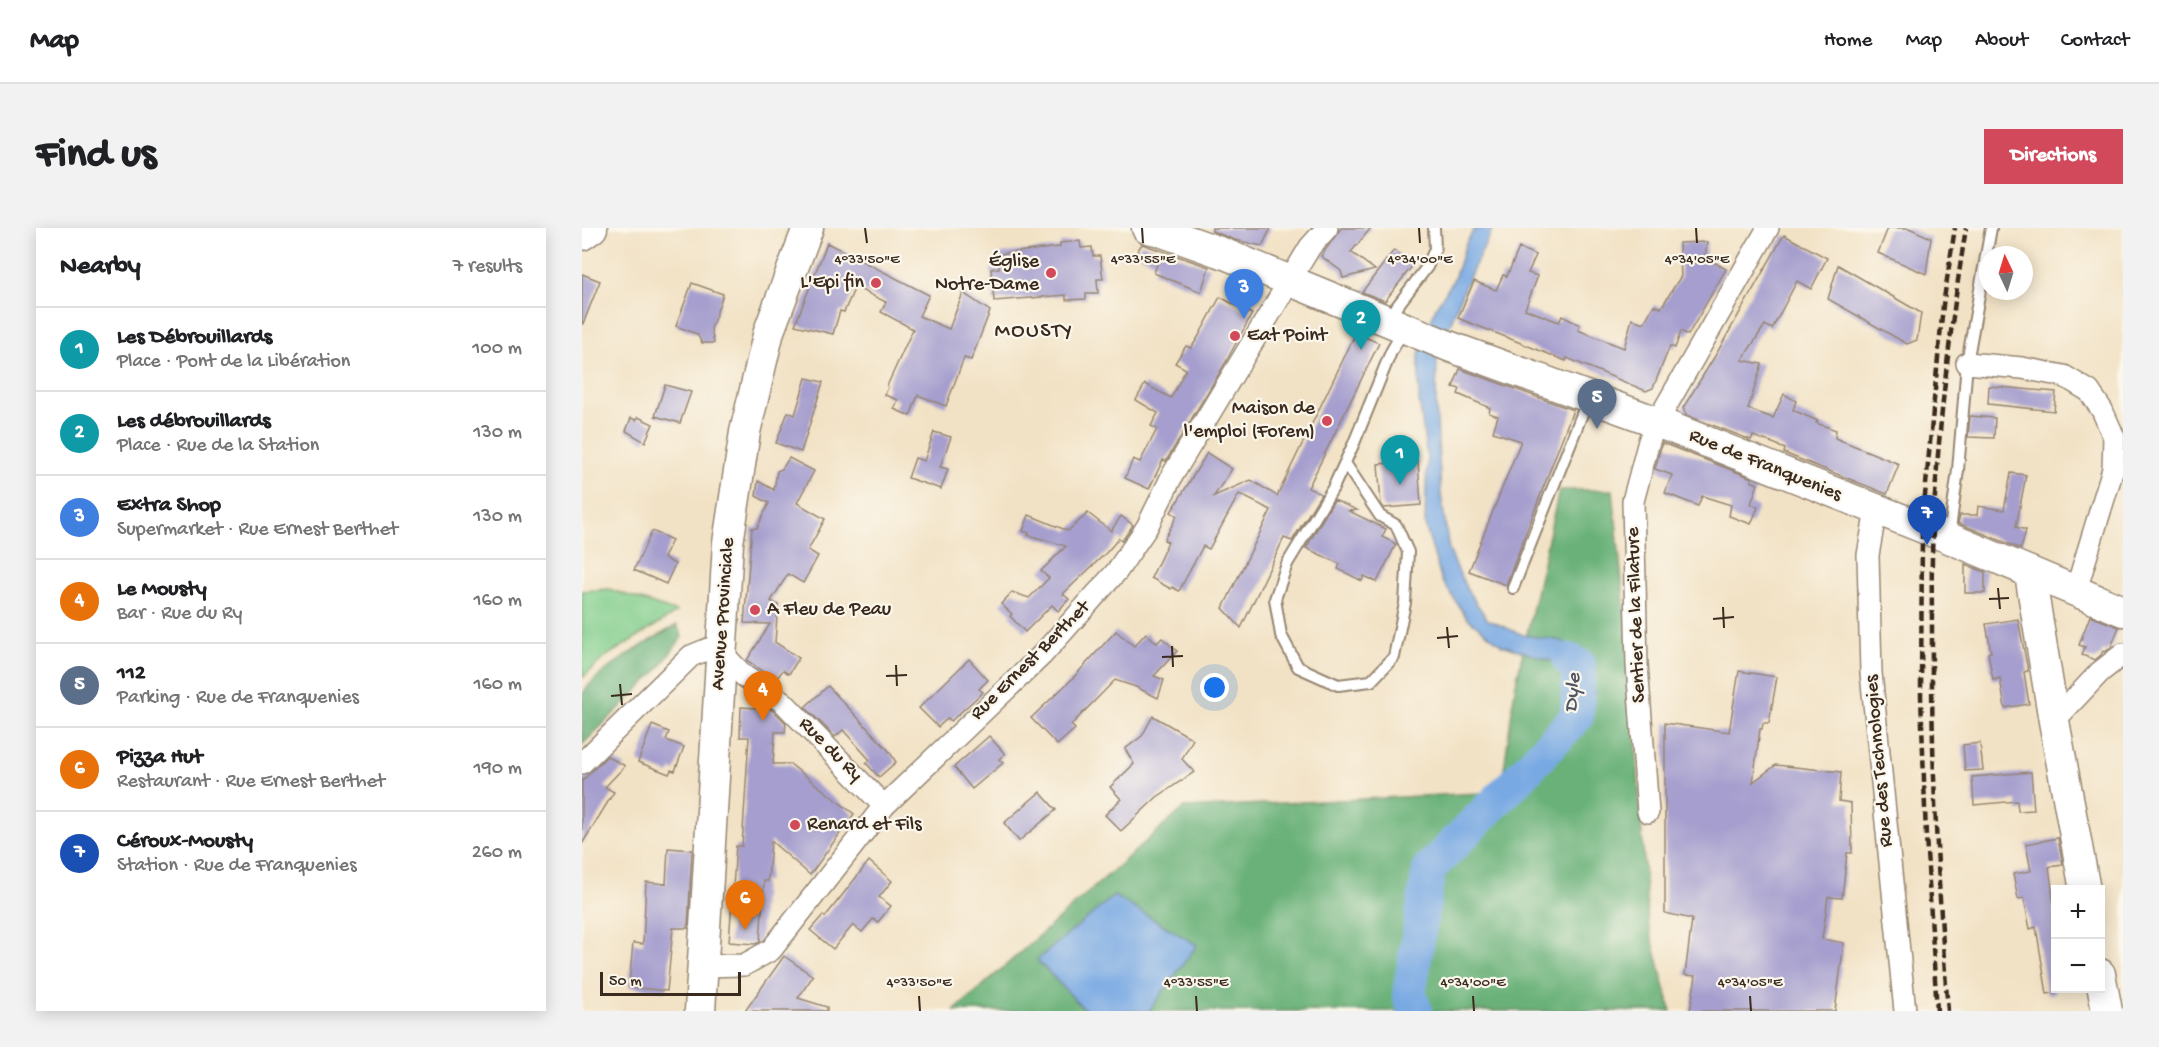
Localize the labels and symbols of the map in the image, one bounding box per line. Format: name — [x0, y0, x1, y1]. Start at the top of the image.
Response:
north arrow — [1979, 246, 2033, 300]
place label: Église Notre-Dame — [935, 250, 1040, 297]
text: 4°33'50"E — [834, 251, 900, 269]
text: 4°33'55"E — [1111, 251, 1176, 269]
text: 4°34'00"E — [1387, 251, 1453, 269]
text: 4°34'05"E — [1665, 251, 1730, 269]
marker: Église Notre-Dame — [1044, 266, 1058, 280]
pin: 3 — [1224, 270, 1264, 319]
place label: L'Epi fin — [800, 272, 864, 295]
marker: L'Epi fin — [869, 276, 883, 290]
pin: 2 — [1342, 300, 1380, 350]
district label: MOUSTY — [994, 319, 1074, 345]
place label: Eat Point — [1247, 325, 1329, 348]
marker: Eat Point — [1228, 329, 1242, 343]
pin: 5 — [1578, 380, 1616, 429]
place label: Maison de l'emploi (Forem) — [1184, 398, 1316, 444]
marker: Maison de l'emploi (Forem) — [1320, 414, 1334, 428]
street label: Rue de Franquenies — [1685, 425, 1845, 507]
pin: 1 — [1380, 436, 1420, 485]
pin: 7 — [1908, 496, 1946, 545]
street label: Sentier de la Filature — [1622, 526, 1652, 703]
street label: Avenue Provinciale — [707, 536, 741, 691]
street label: Rue Ernest Berthet — [966, 595, 1097, 726]
place label: A Fleu de Peau — [767, 599, 892, 622]
marker: A Fleu de Peau — [748, 603, 762, 617]
water label: Dyle — [1560, 671, 1588, 714]
pin: 4 — [744, 672, 783, 721]
your location — [1200, 673, 1229, 702]
street label: Rue des Technologies — [1861, 673, 1899, 848]
street label: Rue du Ry — [793, 713, 867, 787]
place label: Renard et Fils — [807, 814, 922, 837]
marker: Renard et Fils — [788, 818, 802, 832]
pin: 6 — [726, 880, 764, 930]
scale bar — [600, 969, 741, 996]
text: 4°33'50"E — [886, 974, 952, 992]
text: 4°33'55"E — [1164, 974, 1229, 992]
text: 4°34'00"E — [1440, 974, 1506, 992]
text: 4°34'05"E — [1718, 974, 1783, 992]

